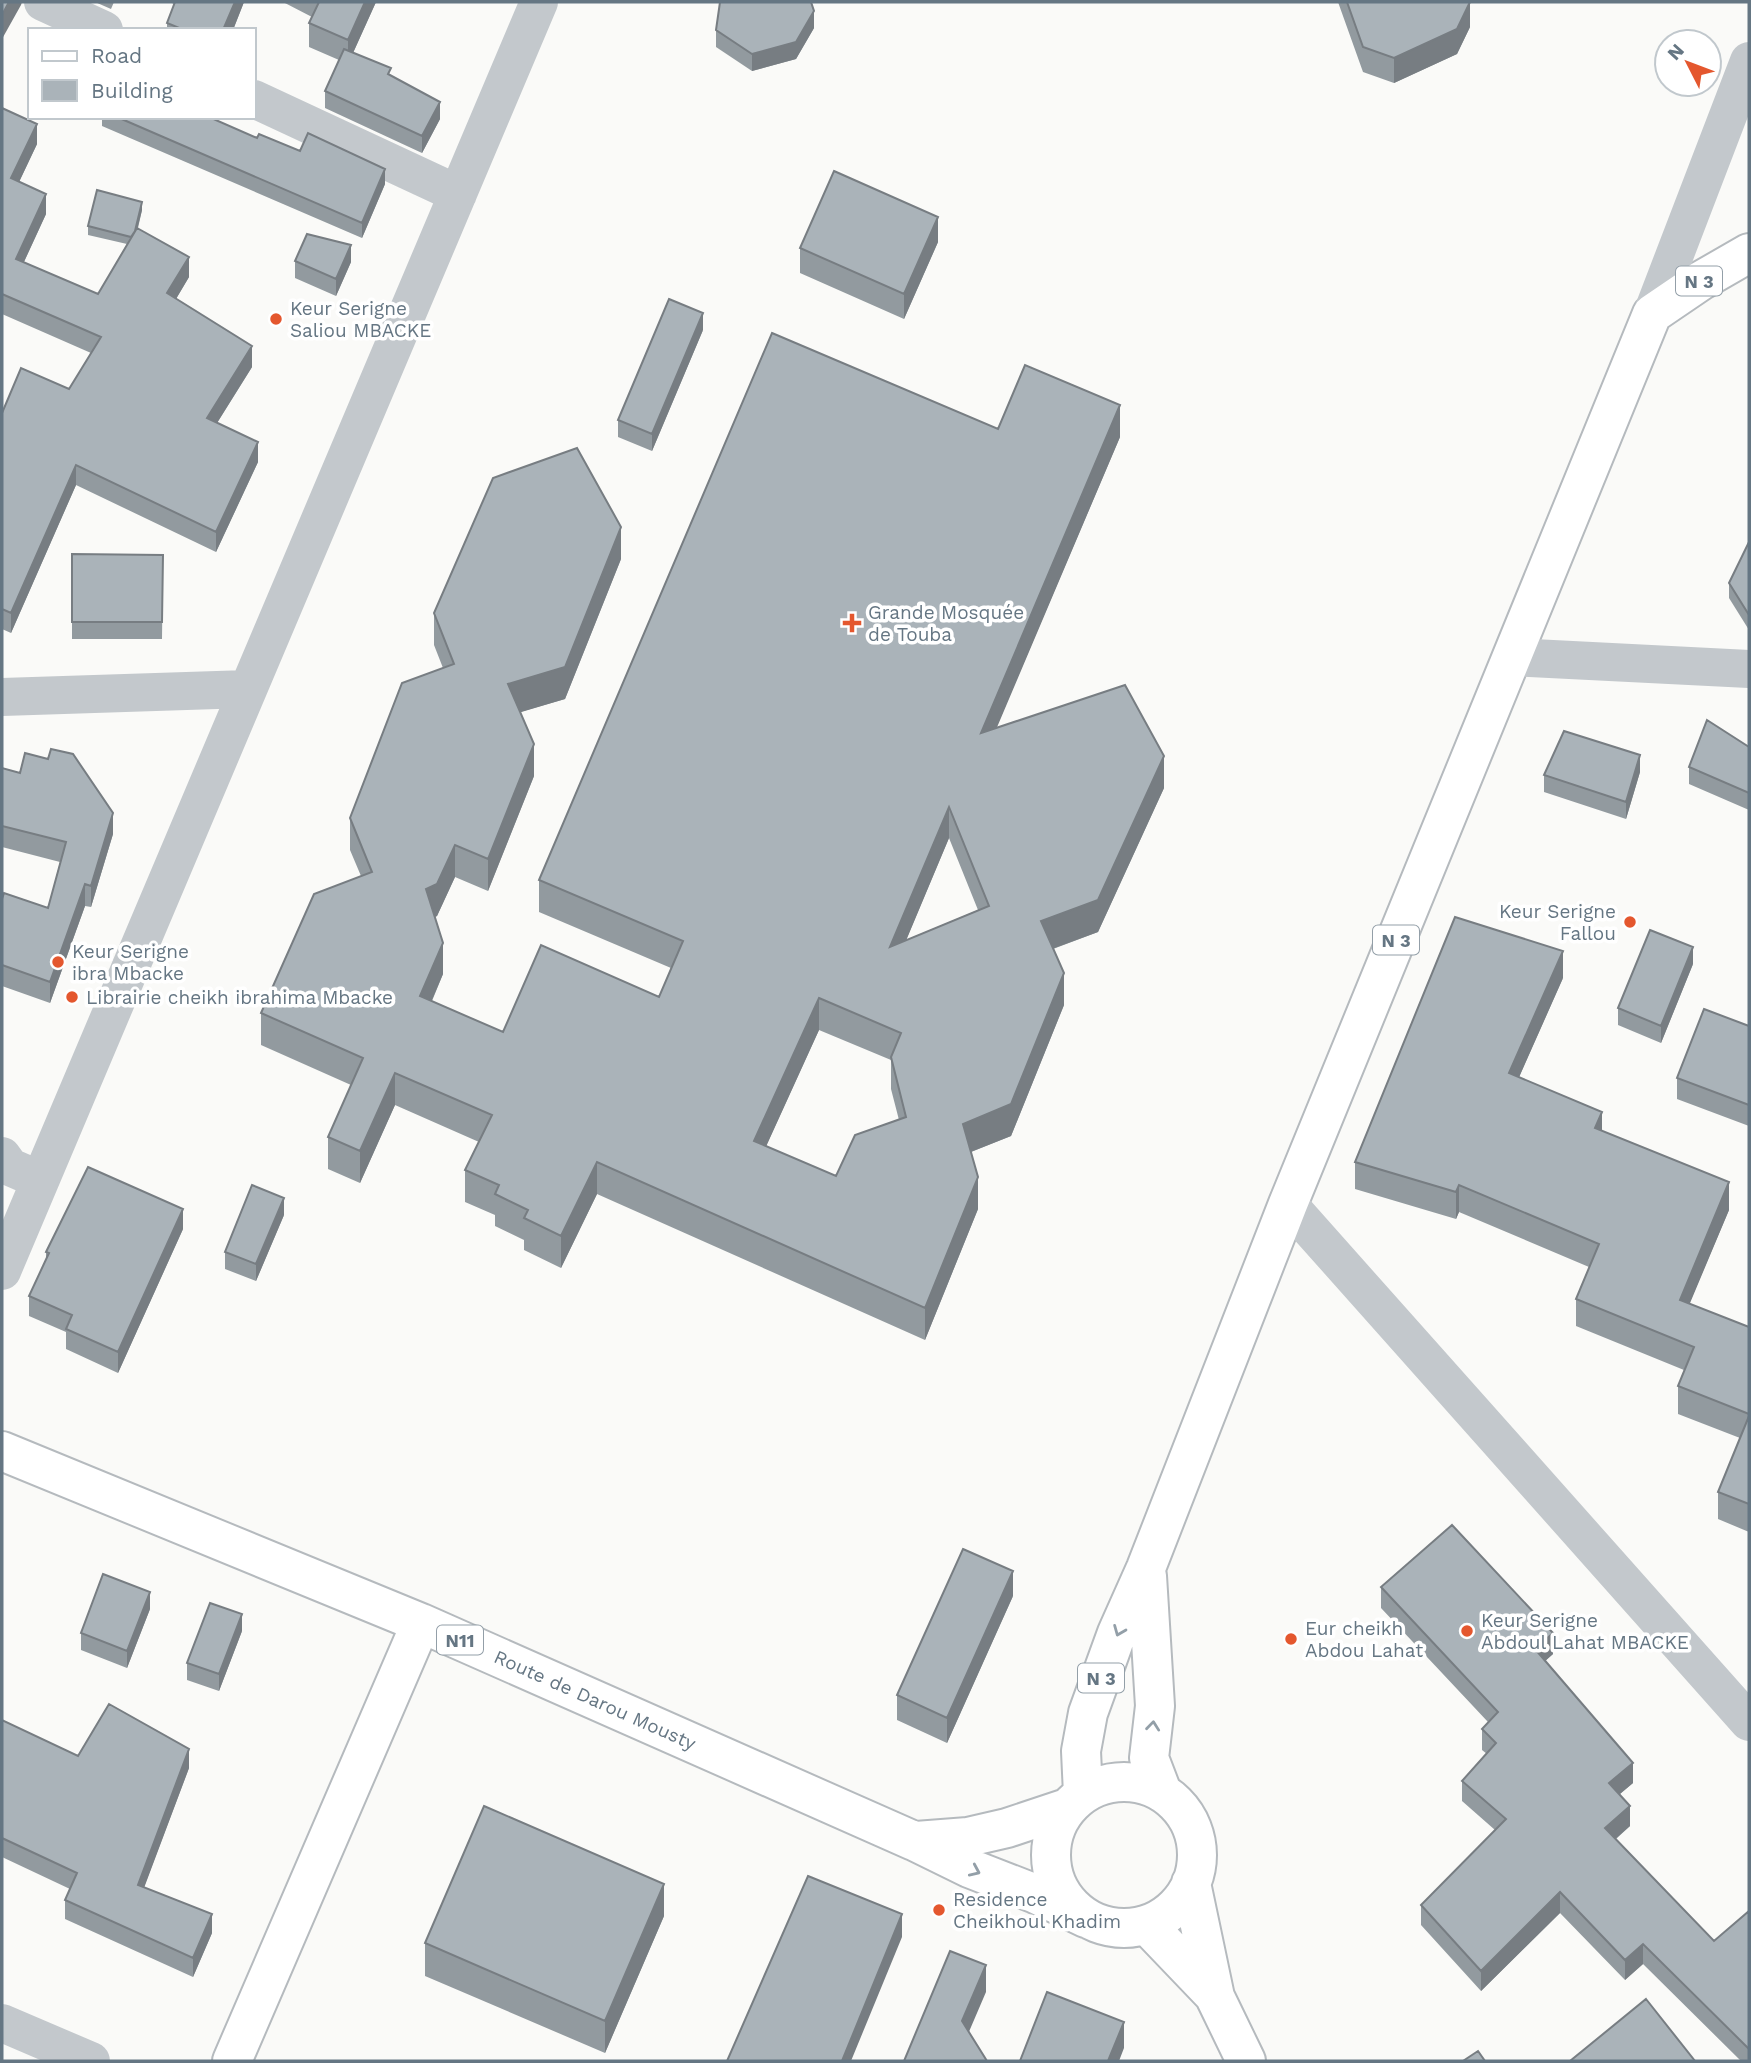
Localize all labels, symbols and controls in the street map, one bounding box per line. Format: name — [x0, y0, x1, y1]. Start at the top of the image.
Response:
legend — [28, 28, 256, 119]
north arrow — [1653, 28, 1723, 98]
text: N — [1662, 39, 1689, 65]
text: Road — [91, 43, 142, 68]
text: Building — [91, 78, 173, 103]
road number: N 3 — [1676, 267, 1722, 296]
place label: Keur Serigne Saliou MBACKE — [290, 297, 431, 342]
marker: Keur Serigne Saliou MBACKE — [268, 311, 284, 327]
place label: Grande Mosquée de Touba — [868, 601, 1024, 646]
marker: Grande Mosquée de Touba — [842, 613, 862, 633]
place label: Keur Serigne Fallou — [1499, 900, 1616, 945]
marker: Keur Serigne Fallou — [1622, 914, 1638, 930]
road number: N 3 — [1373, 925, 1419, 954]
place label: Keur Serigne ibra Mbacke — [72, 940, 189, 985]
marker: Keur Serigne ibra Mbacke — [50, 954, 66, 970]
place label: Librairie cheikh ibrahima Mbacke — [86, 986, 393, 1009]
marker: Librairie cheikh ibrahima Mbacke — [64, 989, 80, 1005]
place label: Keur Serigne Abdoul Lahat MBACKE — [1481, 1609, 1689, 1654]
place label: Eur cheikh Abdou Lahat — [1305, 1617, 1423, 1662]
marker: Keur Serigne Abdoul Lahat MBACKE — [1459, 1623, 1475, 1639]
one-way arrow — [1113, 1624, 1127, 1636]
road number: N11 — [437, 1625, 483, 1654]
marker: Eur cheikh Abdou Lahat — [1283, 1631, 1299, 1647]
street label: Route de Darou Mousty — [490, 1645, 700, 1755]
road number: N 3 — [1078, 1664, 1124, 1693]
one-way arrow — [1145, 1720, 1160, 1731]
one-way arrow — [968, 1863, 980, 1877]
place label: Residence Cheikhoul Khadim — [953, 1888, 1121, 1933]
marker: Residence Cheikhoul Khadim — [931, 1902, 947, 1918]

